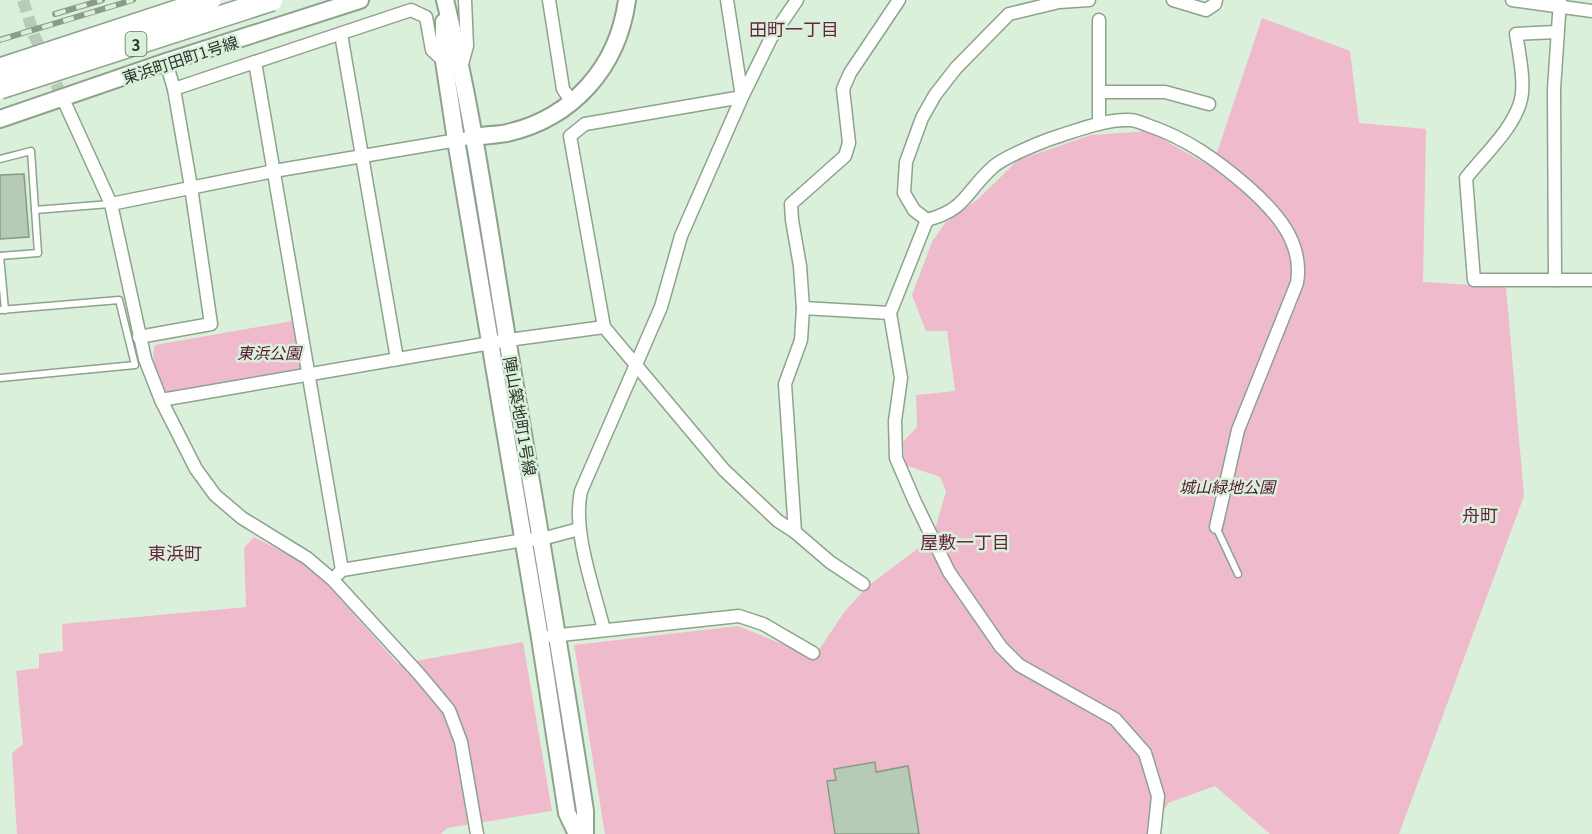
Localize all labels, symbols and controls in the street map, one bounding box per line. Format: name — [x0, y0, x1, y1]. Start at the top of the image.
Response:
district label: 田町一丁目 — [749, 15, 839, 41]
street label: 東浜町田町1号線 — [119, 29, 241, 89]
road number: 3 — [126, 32, 146, 56]
park label: 東浜公園 — [237, 340, 303, 364]
street label: 陣山築地町1号線 — [499, 354, 543, 478]
park label: 城山緑地公園 — [1179, 474, 1277, 498]
district label: 舟町 — [1462, 501, 1498, 527]
district label: 屋敷一丁目 — [920, 528, 1010, 554]
district label: 東浜町 — [148, 539, 202, 565]

